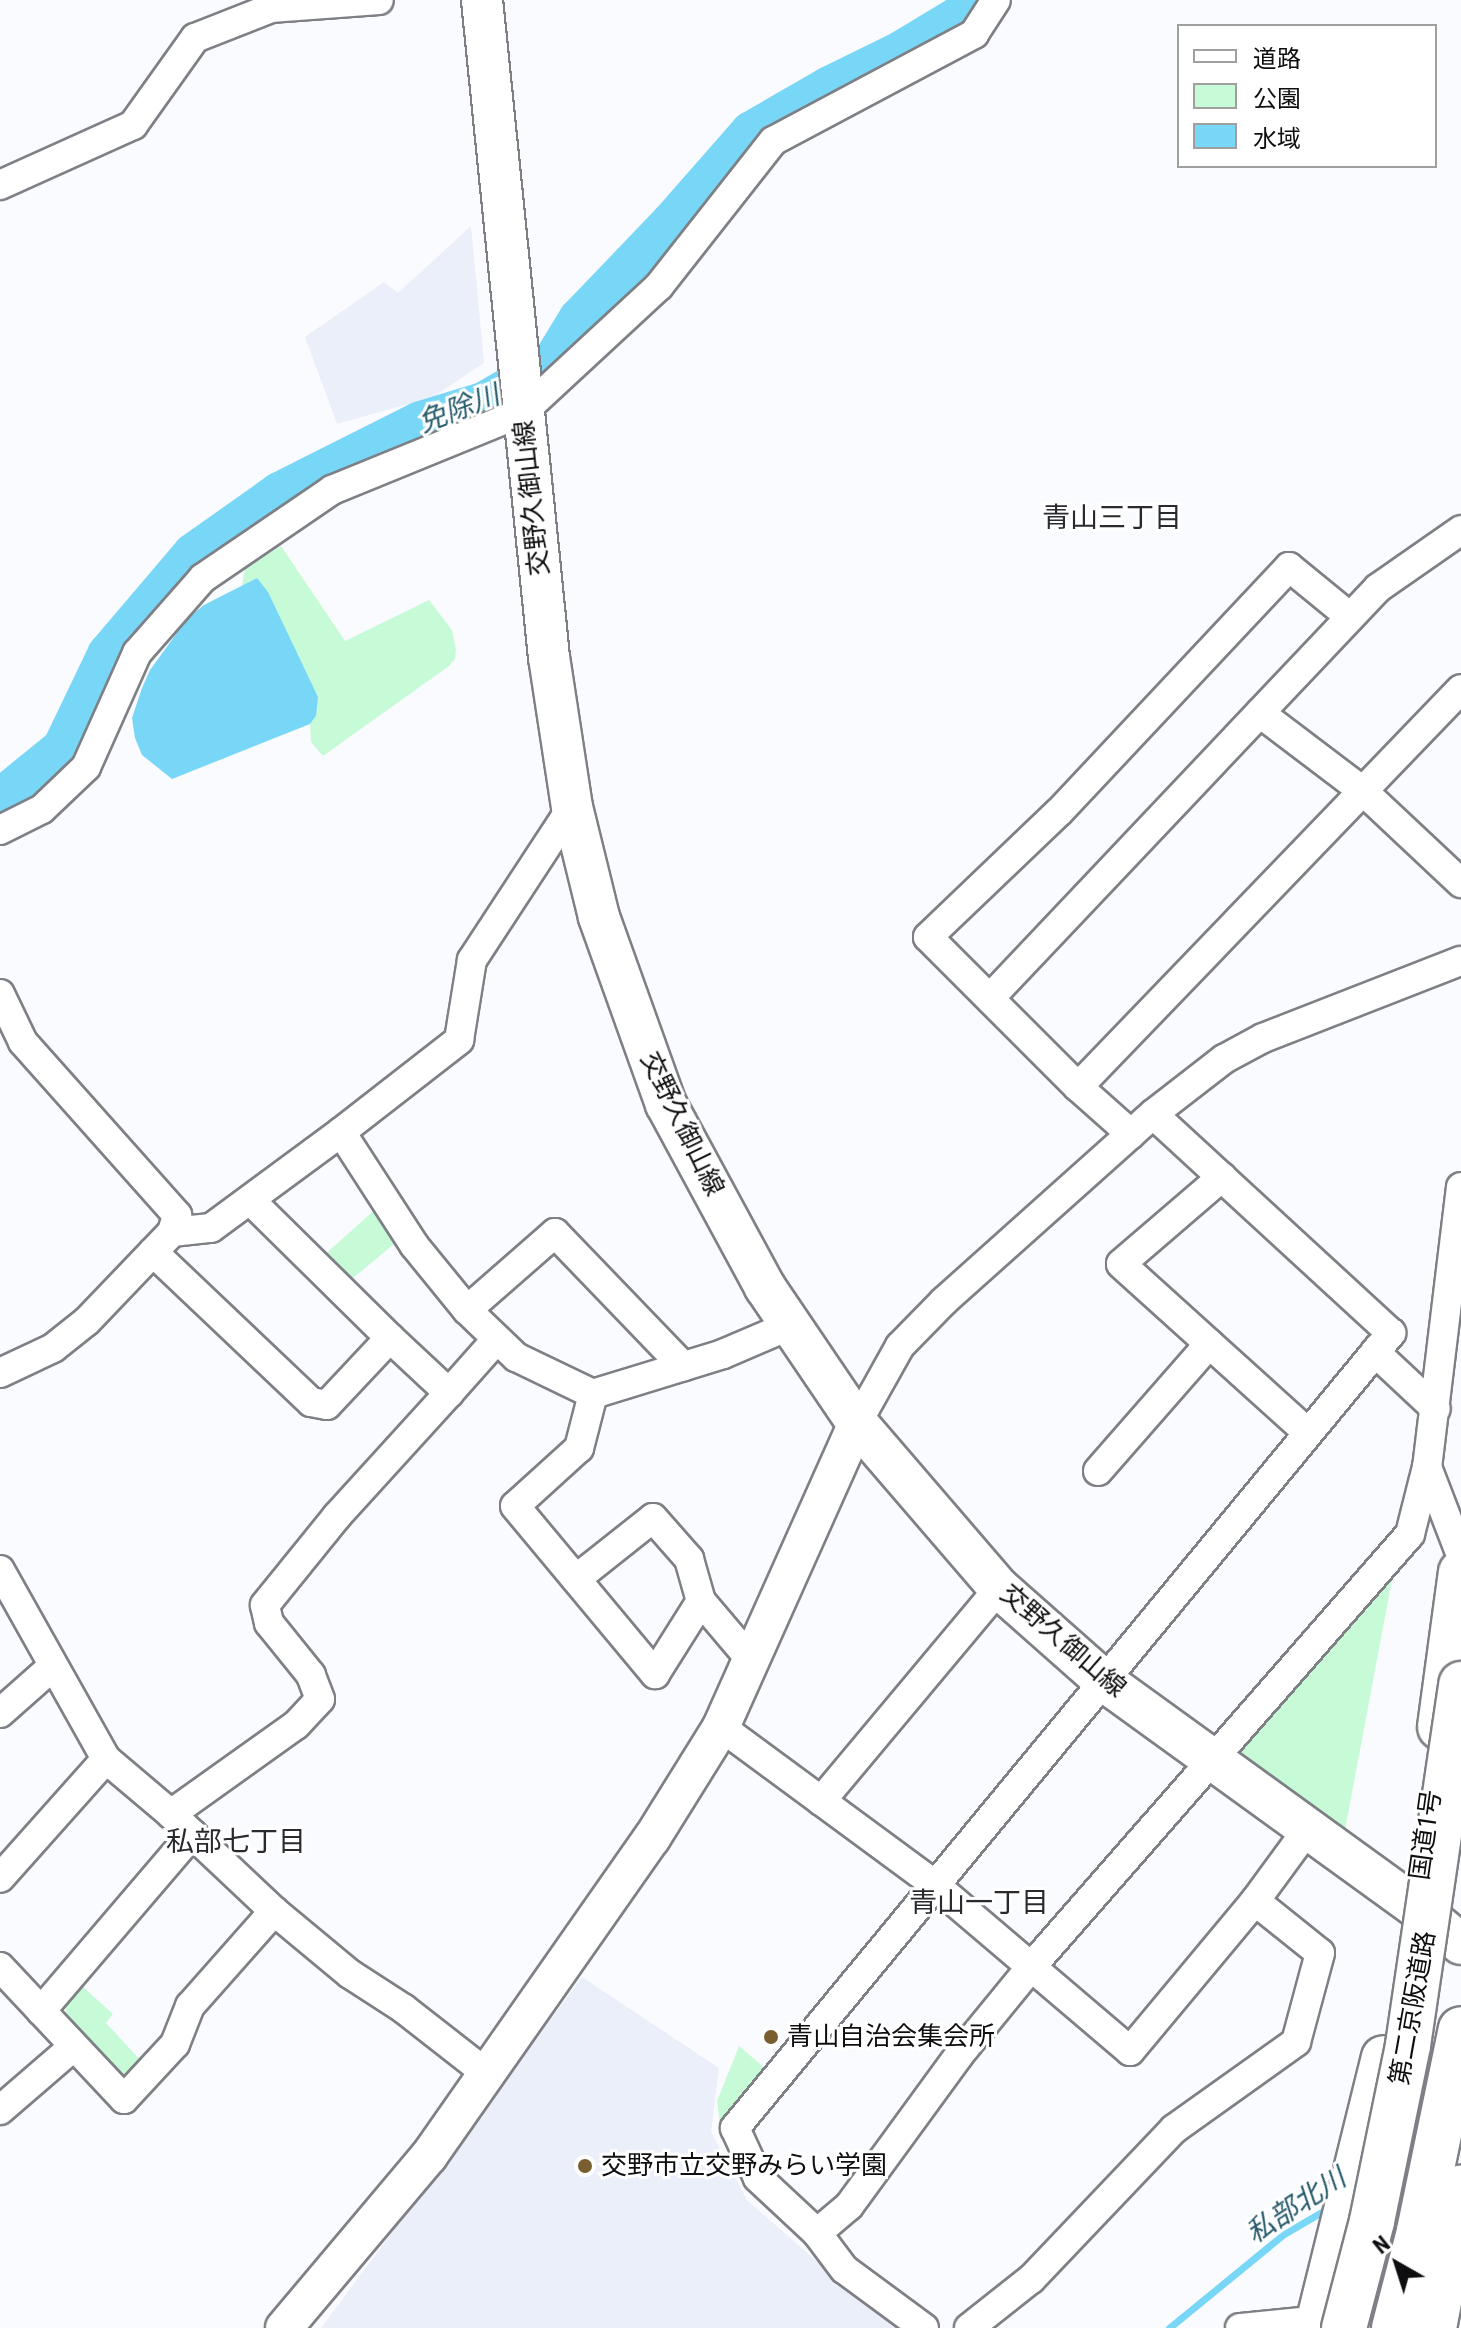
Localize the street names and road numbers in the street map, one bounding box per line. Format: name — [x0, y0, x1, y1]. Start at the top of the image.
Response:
street label: 交野久御山線 — [508, 419, 556, 577]
street label: 交野久御山線 — [634, 1047, 730, 1201]
street label: 交野久御山線 — [994, 1578, 1132, 1704]
street label: 国道1号 — [1404, 1788, 1448, 1882]
street label: 第二京阪道路 — [1384, 1928, 1442, 2088]

